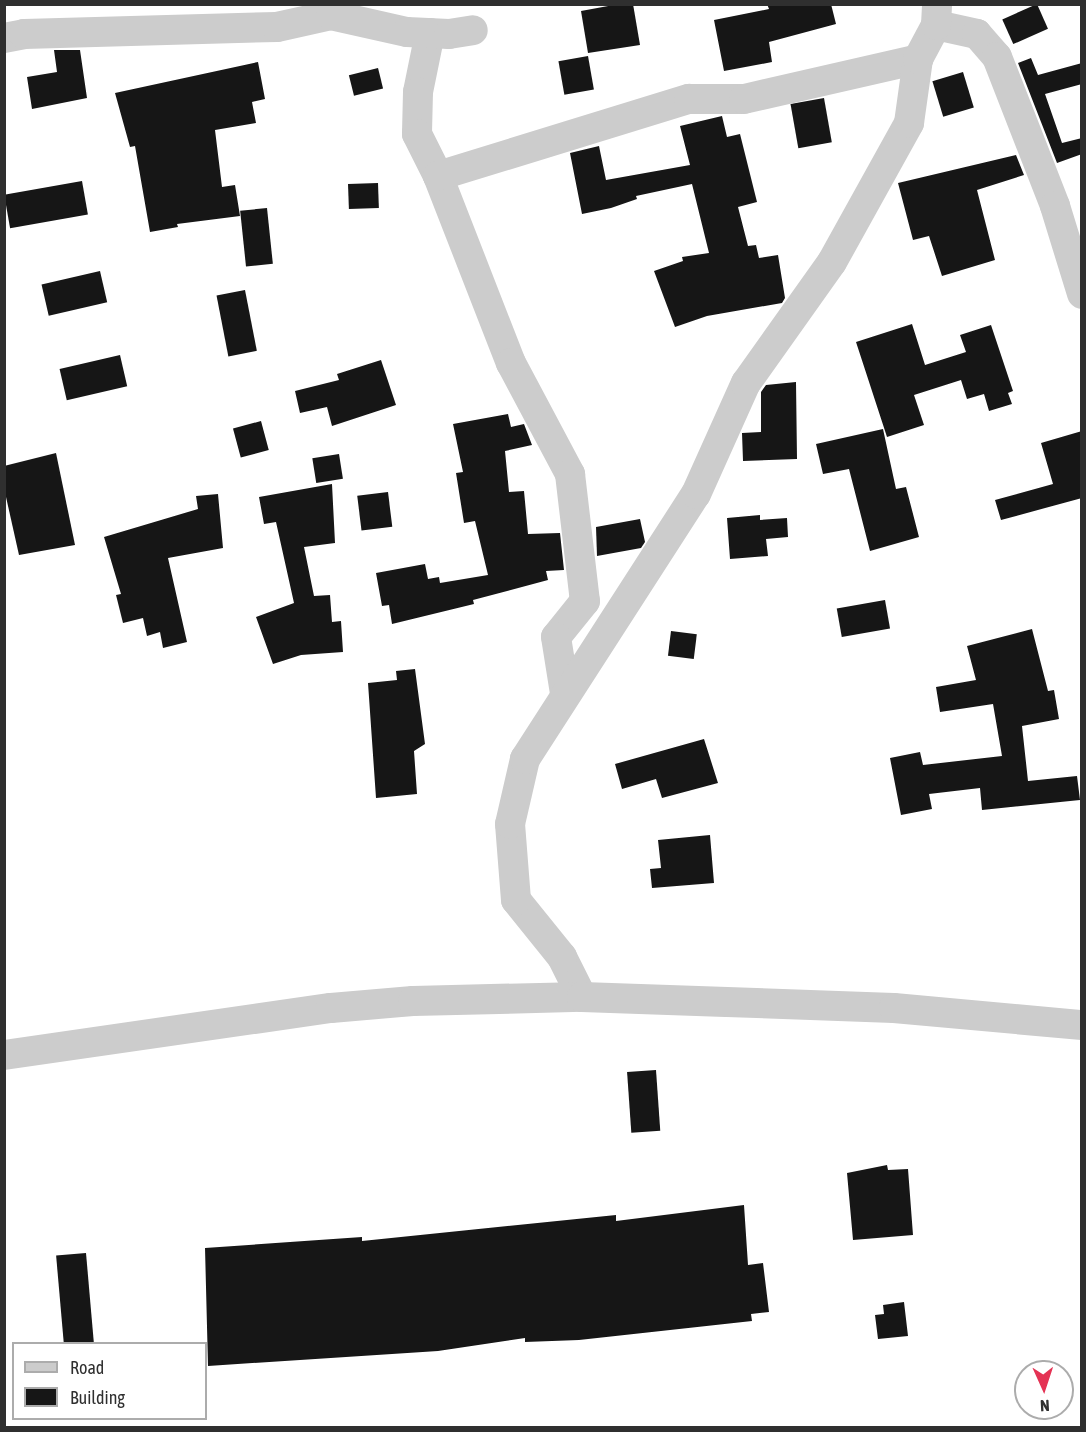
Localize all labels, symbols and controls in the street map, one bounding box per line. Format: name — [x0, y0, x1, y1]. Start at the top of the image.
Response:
legend — [12, 1342, 207, 1420]
text: Road — [70, 1357, 104, 1378]
north arrow — [1014, 1360, 1074, 1420]
text: Building — [70, 1387, 125, 1408]
text: N — [1040, 1397, 1050, 1415]

